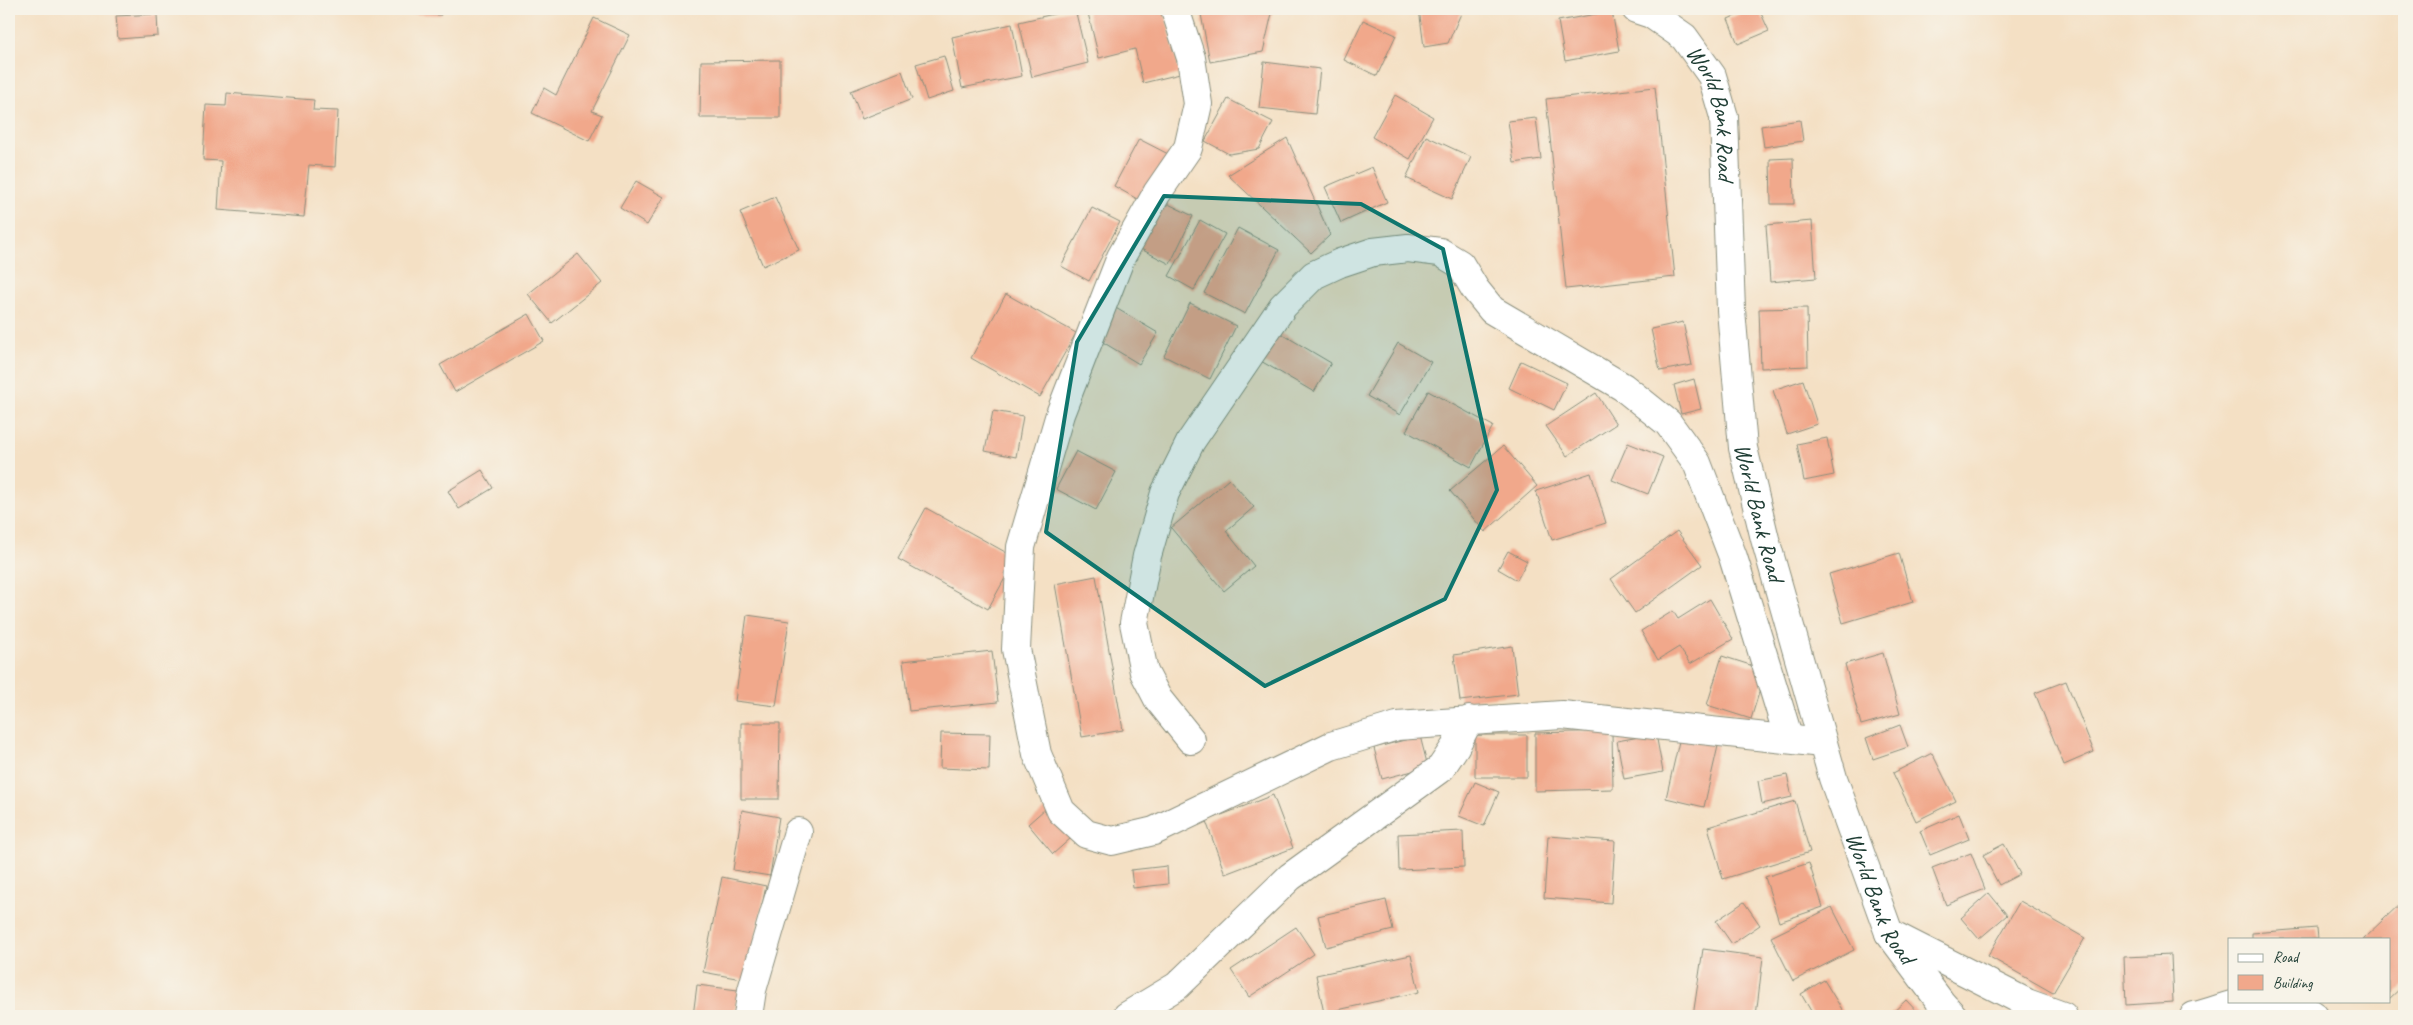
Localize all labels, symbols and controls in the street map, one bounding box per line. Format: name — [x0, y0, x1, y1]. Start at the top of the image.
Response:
street label: World Bank Road — [1680, 39, 1741, 185]
street label: World Bank Road — [1727, 441, 1792, 588]
street label: World Bank Road — [1839, 828, 1924, 973]
legend — [2228, 938, 2390, 1002]
text: Road — [2273, 948, 2300, 967]
text: Building — [2273, 974, 2313, 993]

